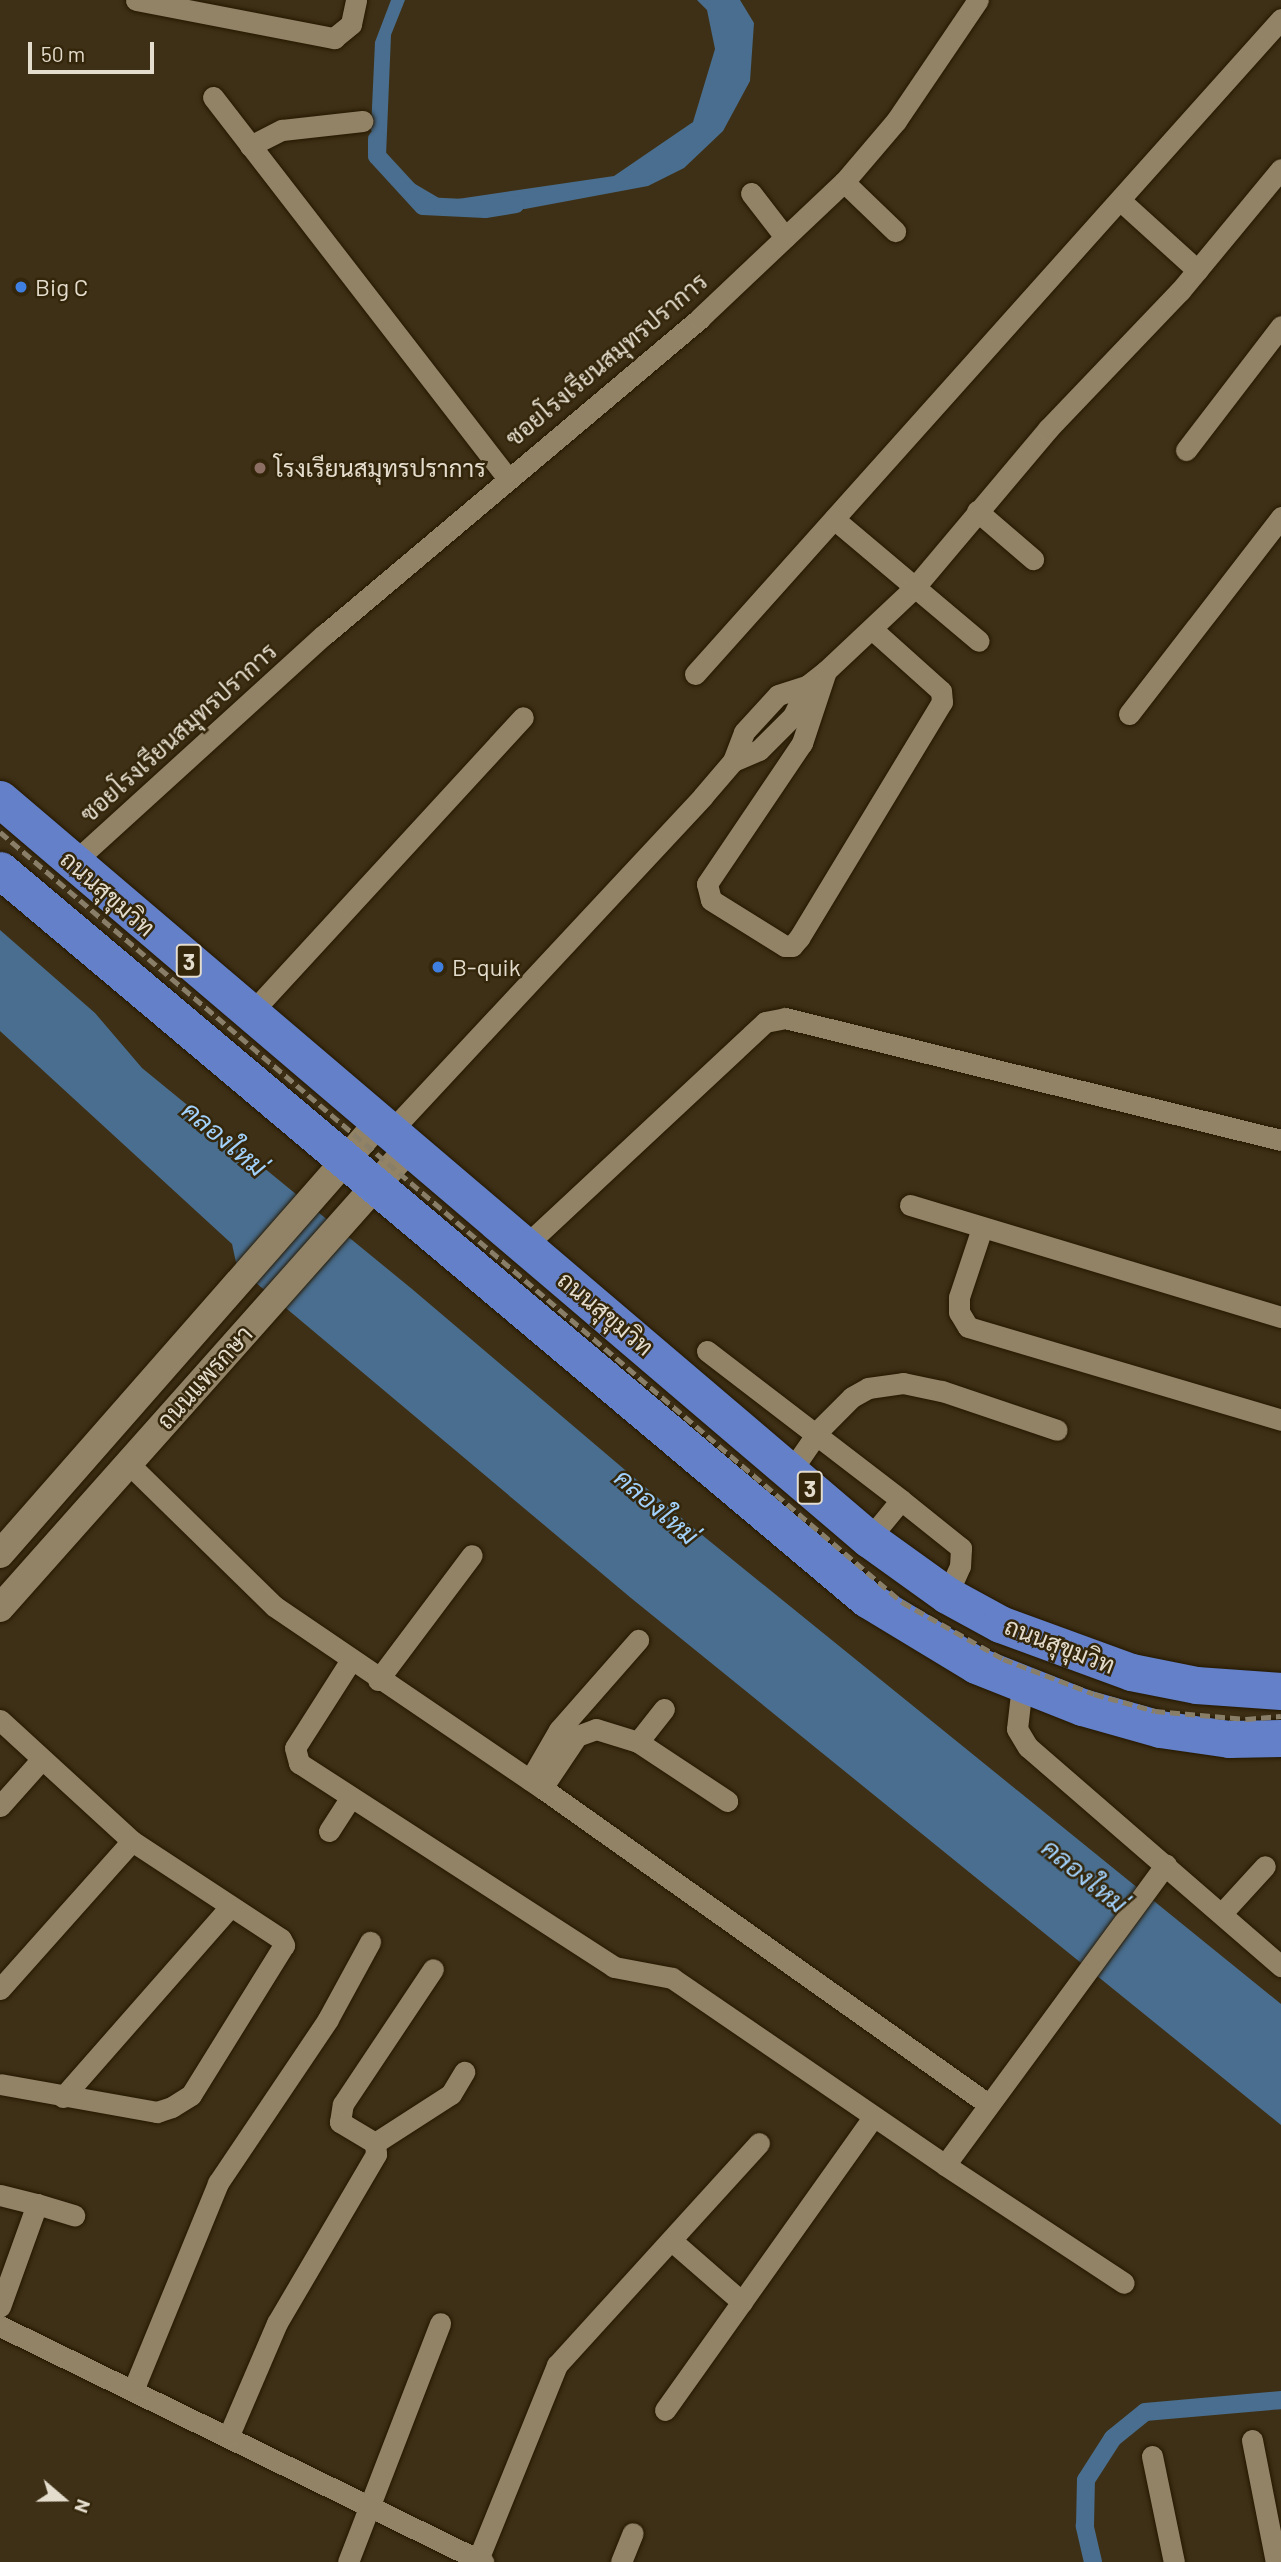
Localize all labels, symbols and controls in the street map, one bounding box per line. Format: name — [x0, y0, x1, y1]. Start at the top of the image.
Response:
scale bar — [32, 28, 158, 72]
text: 50 m — [41, 41, 85, 66]
street label: ซอยโรงเรียนสมุทรปราการ — [499, 266, 713, 452]
place label: Big C — [35, 273, 88, 301]
marker: Big C — [13, 279, 29, 295]
place label: โรงเรียนสมุทรปราการ — [274, 454, 486, 482]
marker: โรงเรียนสมุทรปราการ — [252, 460, 268, 476]
street label: ซอยโรงเรียนสมุทรปราการ — [74, 636, 282, 828]
street label: ถนนสุขุมวิท — [55, 844, 161, 942]
road number: 3 — [175, 942, 203, 980]
place label: B-quik — [452, 953, 521, 981]
marker: B-quik — [430, 959, 446, 975]
water label: คลองใหม่ — [177, 1094, 273, 1182]
street label: ถนนสุขุมวิท — [553, 1265, 659, 1361]
street label: ถนนแพรกษา — [150, 1319, 258, 1435]
water label: คลองใหม่ — [609, 1461, 705, 1551]
road number: 3 — [796, 1469, 824, 1508]
street label: ถนนสุขุมวิท — [1001, 1611, 1119, 1679]
water label: คลองใหม่ — [1036, 1831, 1134, 1919]
north arrow — [28, 2464, 98, 2534]
text: N — [70, 2496, 96, 2516]

